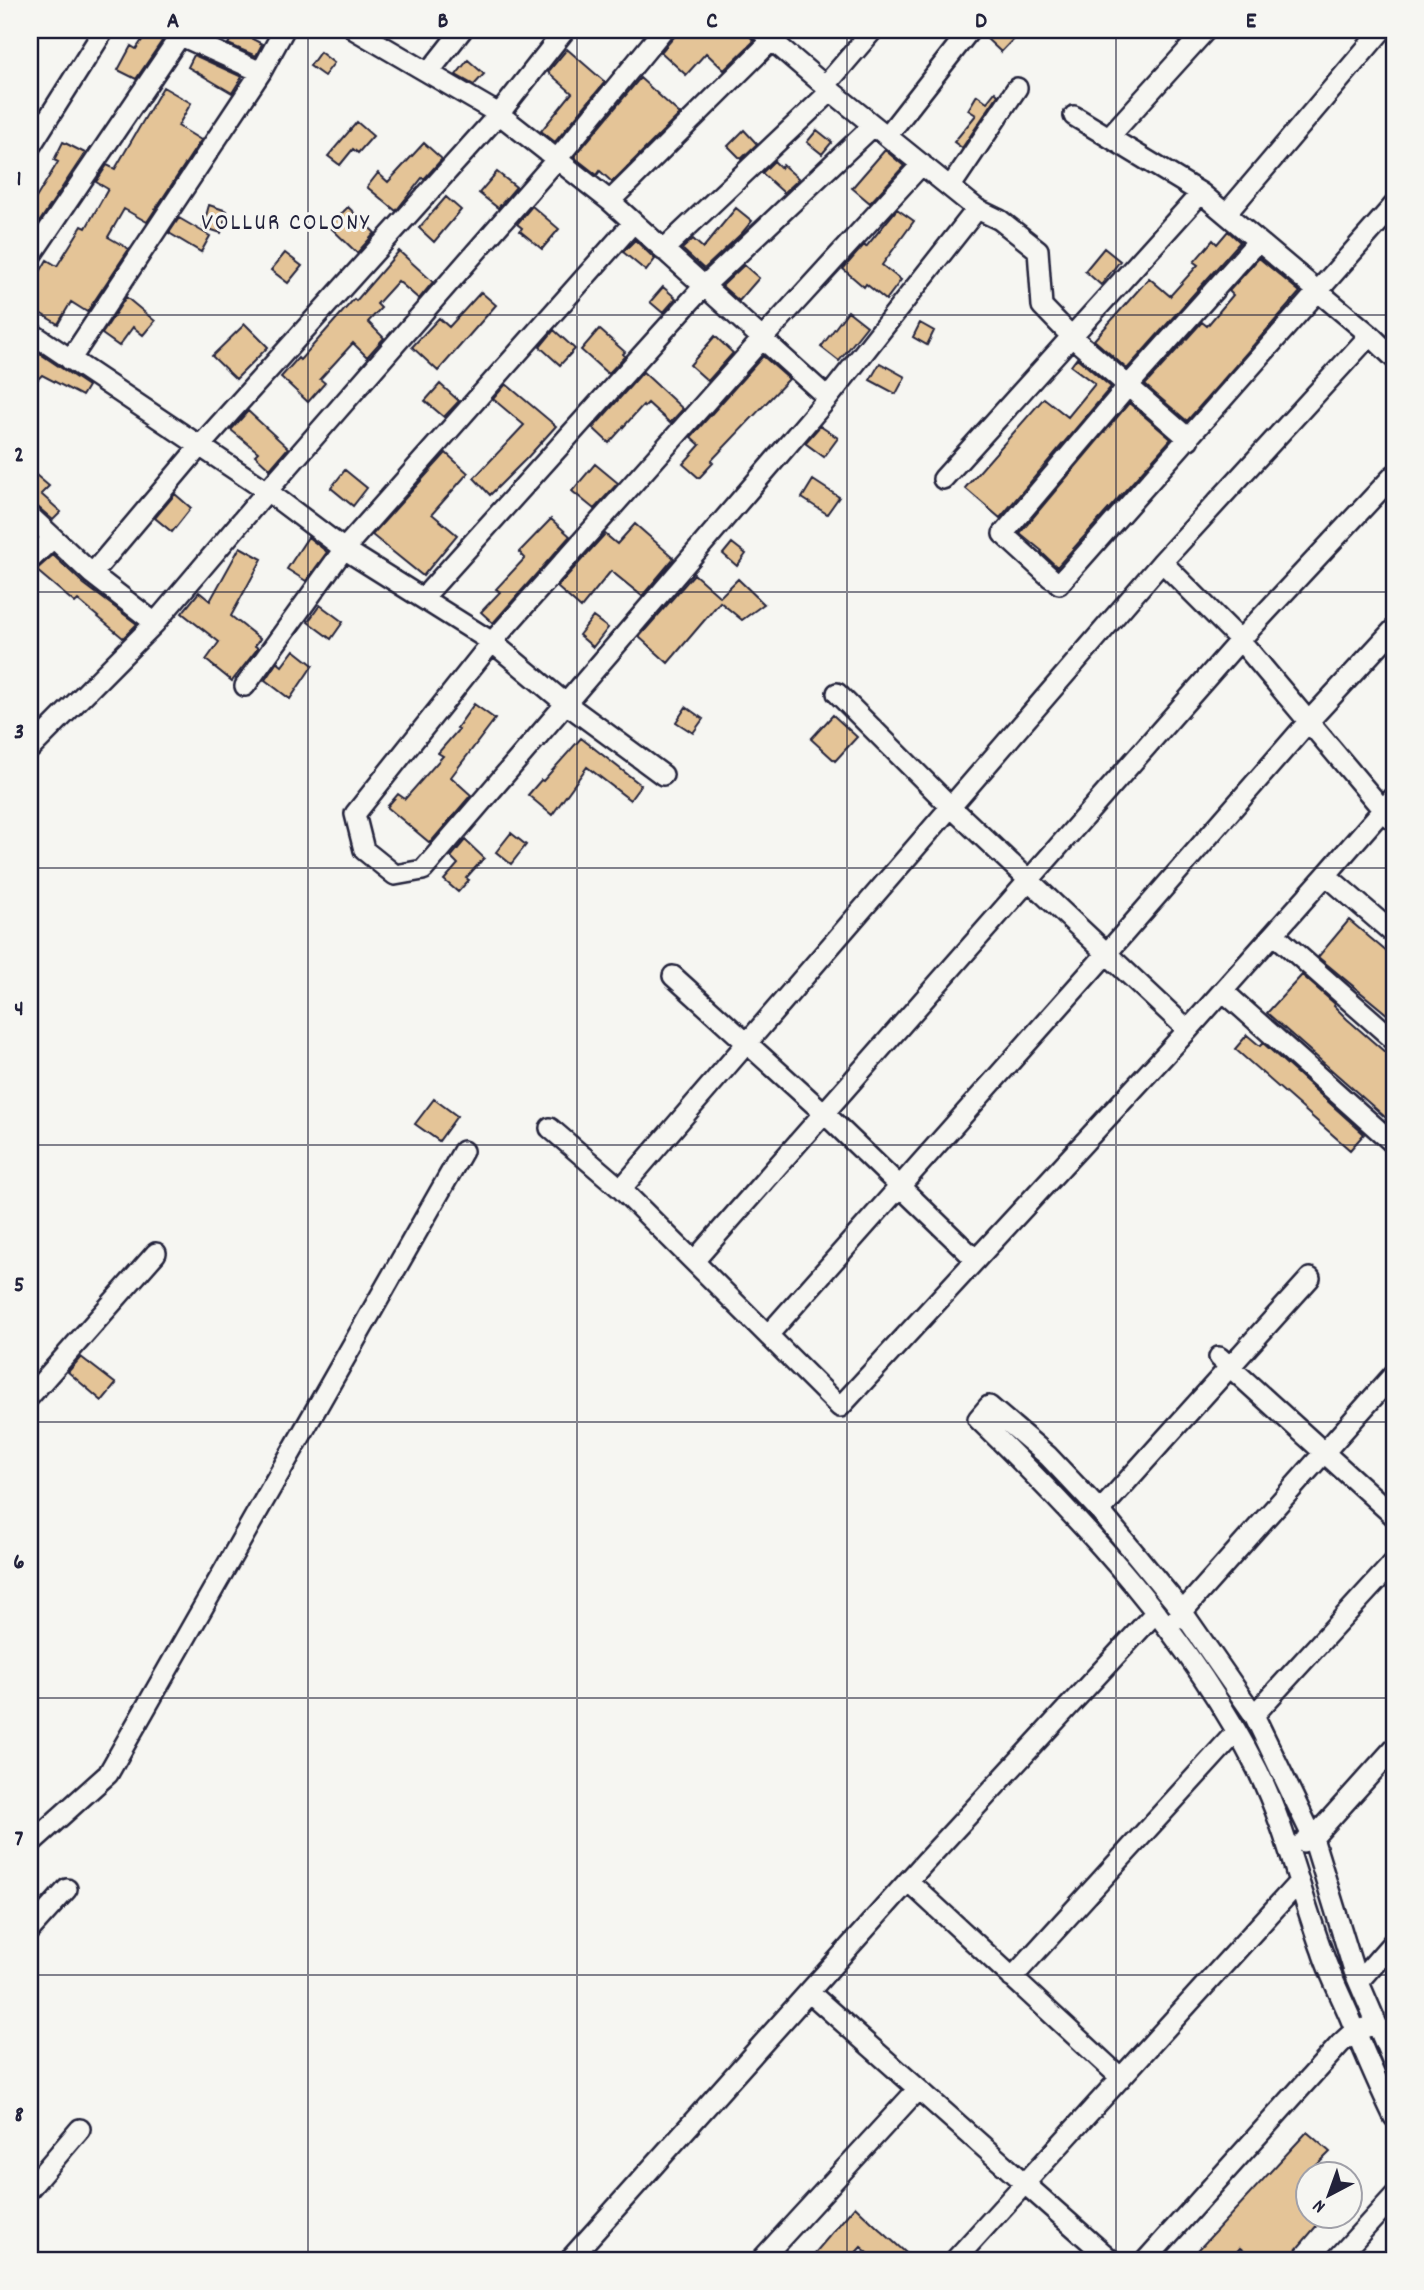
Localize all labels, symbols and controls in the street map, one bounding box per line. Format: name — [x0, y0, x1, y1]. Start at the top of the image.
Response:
text: A — [167, 6, 179, 39]
text: B — [438, 6, 449, 39]
text: C — [706, 6, 718, 39]
text: D — [975, 6, 987, 39]
text: E — [1246, 6, 1257, 39]
text: 1 — [16, 164, 22, 197]
district label: VOLLUR COLONY — [201, 207, 371, 241]
text: 2 — [14, 440, 24, 473]
text: 3 — [14, 717, 24, 750]
text: 4 — [14, 994, 24, 1027]
text: 5 — [14, 1270, 24, 1303]
text: 6 — [13, 1547, 25, 1580]
text: 7 — [15, 1824, 24, 1857]
text: 8 — [14, 2100, 24, 2133]
north arrow — [1294, 2160, 1364, 2230]
text: N — [1308, 2192, 1333, 2218]

